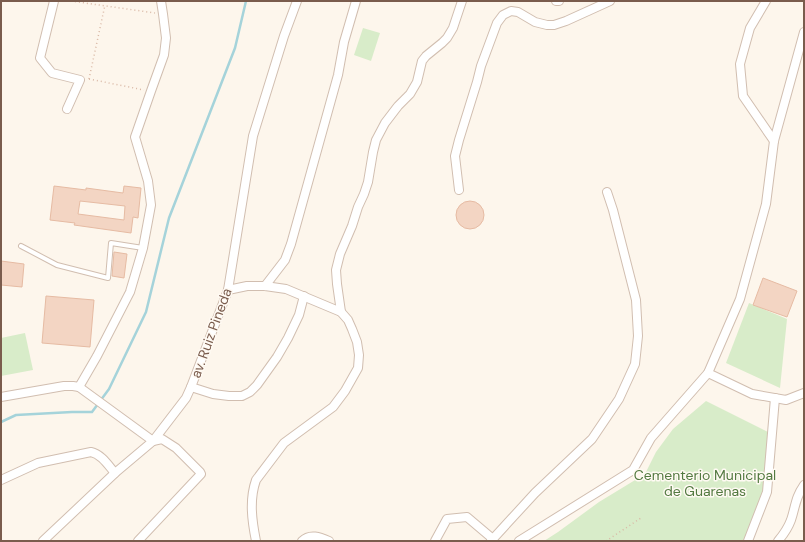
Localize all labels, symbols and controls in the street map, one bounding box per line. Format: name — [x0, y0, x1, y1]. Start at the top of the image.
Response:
street label: av. Ruiz Pineda — [186, 286, 236, 380]
park label: Cementerio Municipal de Guarenas — [634, 466, 776, 500]

